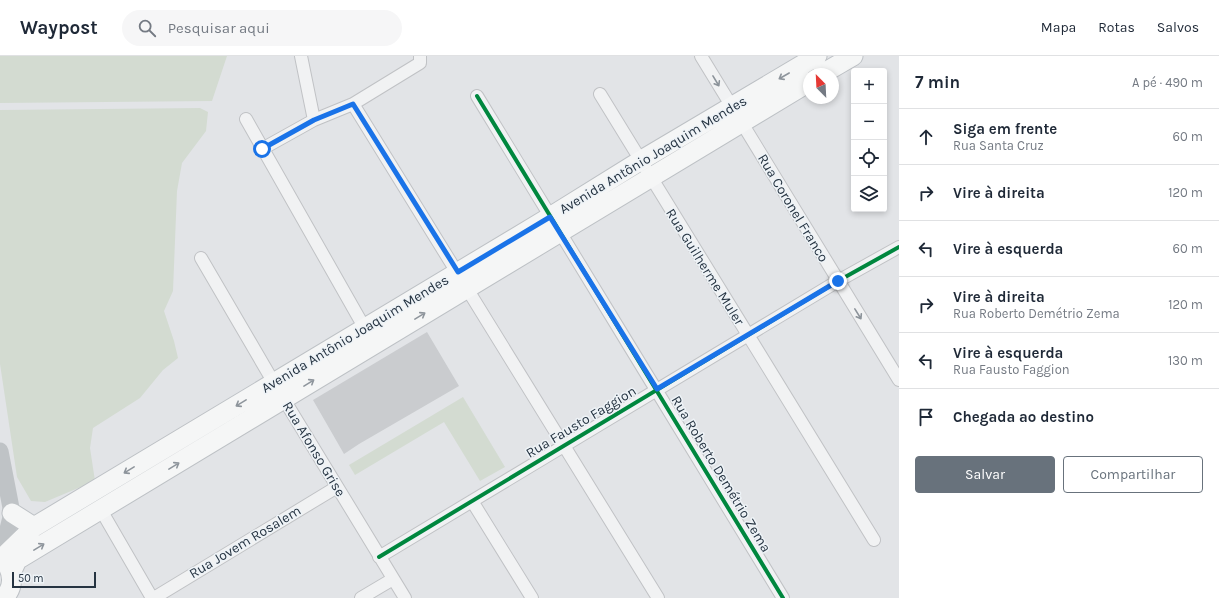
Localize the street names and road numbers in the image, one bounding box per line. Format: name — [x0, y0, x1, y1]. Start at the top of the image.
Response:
street label: Avenida Antônio Joaquim Mendes — [556, 92, 750, 218]
street label: Rua Coronel Franco — [754, 151, 832, 265]
street label: Rua Guilherme Muler — [662, 205, 748, 329]
street label: Avenida Antônio Joaquim Mendes — [258, 271, 452, 397]
street label: Rua Fausto Faggion — [523, 382, 639, 462]
street label: Rua Roberto Demétrio Zema — [667, 393, 775, 555]
street label: Rua Afonso Grise — [279, 398, 349, 500]
street label: Rua Jovem Rosalem — [186, 502, 304, 582]

